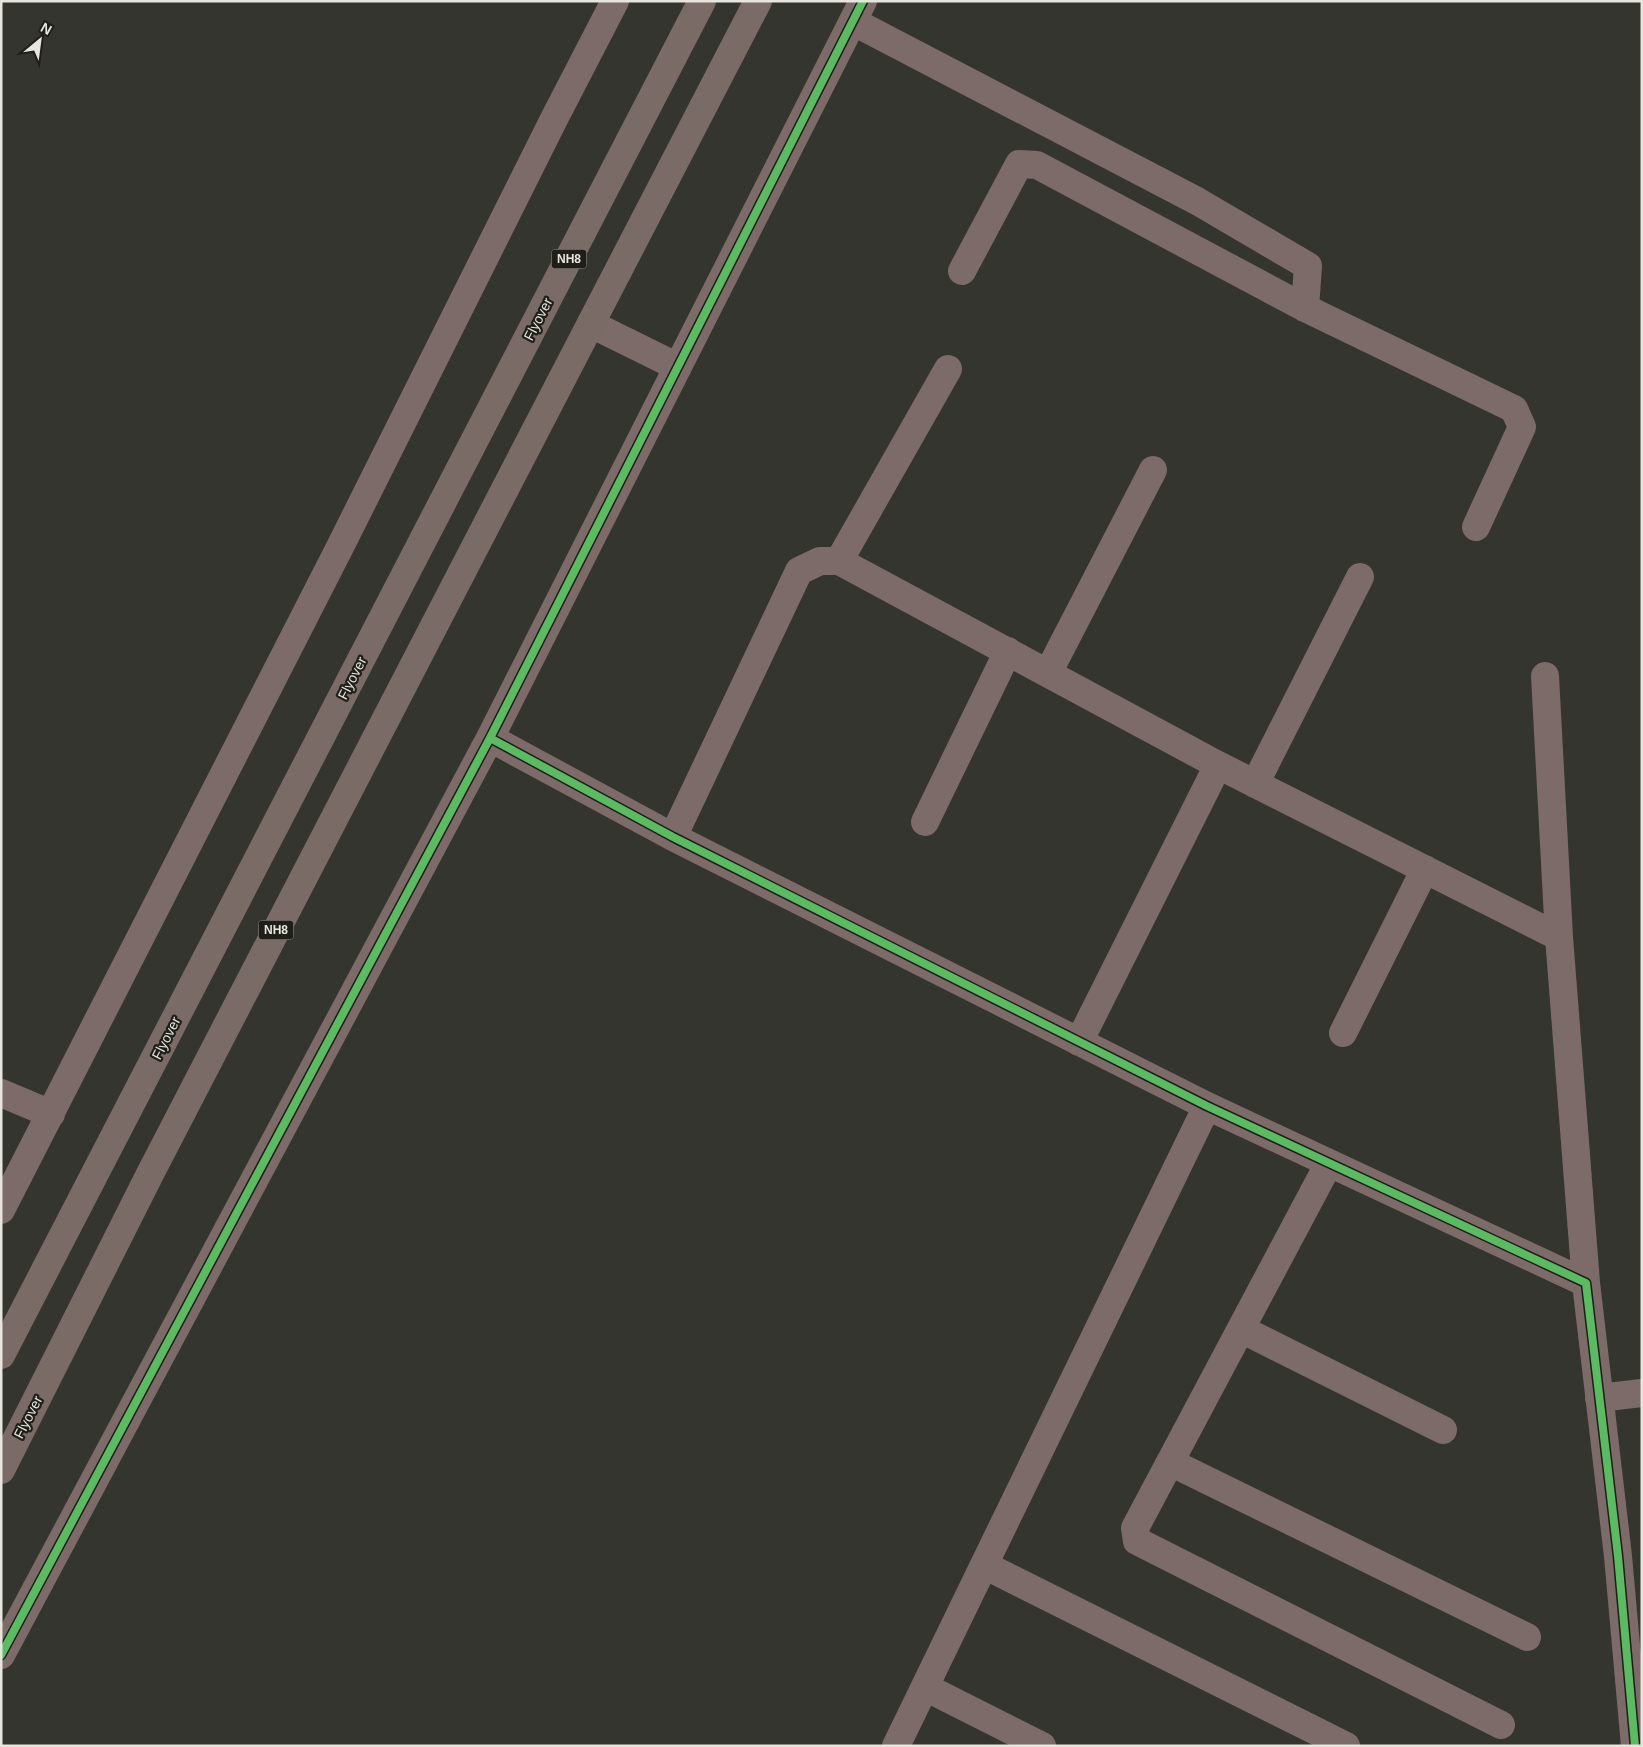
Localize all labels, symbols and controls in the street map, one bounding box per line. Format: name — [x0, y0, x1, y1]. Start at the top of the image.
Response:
north arrow — [15, 15, 65, 65]
text: N — [38, 19, 55, 38]
road number: NH8 — [552, 250, 586, 268]
street label: Flyover — [520, 295, 556, 343]
street label: Flyover — [334, 654, 370, 702]
road number: NH8 — [258, 920, 294, 940]
street label: Flyover — [148, 1014, 184, 1062]
street label: Flyover — [10, 1393, 46, 1441]

